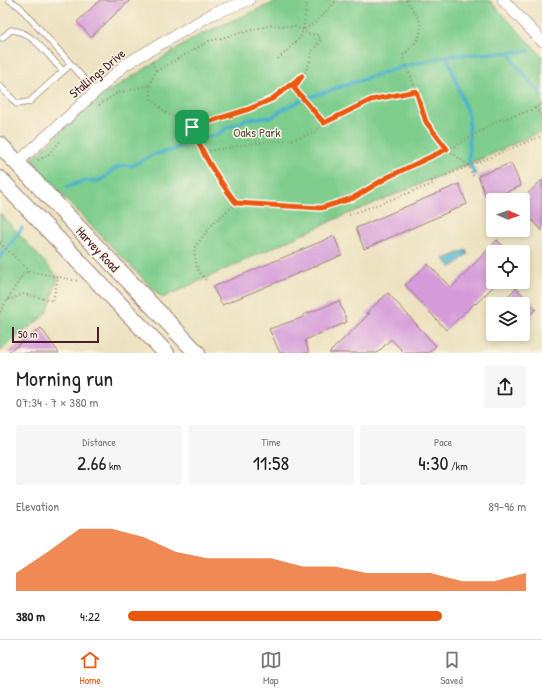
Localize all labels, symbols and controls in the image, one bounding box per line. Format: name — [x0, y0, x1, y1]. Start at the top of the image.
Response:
street label: Stallings Drive — [65, 44, 129, 102]
pin — [175, 110, 209, 144]
icon: arrive — [181, 116, 203, 138]
park label: Oaks Park — [233, 123, 281, 141]
north arrow — [486, 193, 530, 237]
map controls — [486, 193, 530, 341]
street label: Harvey Road — [72, 222, 124, 276]
button: locate — [486, 245, 530, 289]
button: layers — [486, 297, 530, 341]
scale bar — [12, 325, 99, 344]
text: 50 m — [18, 327, 38, 341]
text: Morning run — [16, 363, 113, 393]
button: share — [484, 366, 526, 408]
text: 07:34 · 7 × 380 m — [16, 393, 98, 411]
text: Distance — [82, 435, 116, 449]
text: Time — [261, 435, 281, 449]
text: Pace — [434, 435, 452, 449]
text: 2.66 — [77, 449, 107, 476]
text: 11:58 — [253, 449, 289, 476]
text: 4:30 — [418, 449, 448, 476]
text: km — [107, 459, 121, 473]
text: /km — [448, 459, 468, 473]
text: Elevation — [16, 497, 59, 515]
text: 89–96 m — [488, 497, 526, 515]
text: 380 m — [16, 607, 45, 625]
text: 4:22 — [80, 607, 100, 625]
tab: Home — [79, 649, 101, 687]
tab: Map — [260, 649, 282, 687]
tab: Saved — [440, 649, 463, 687]

